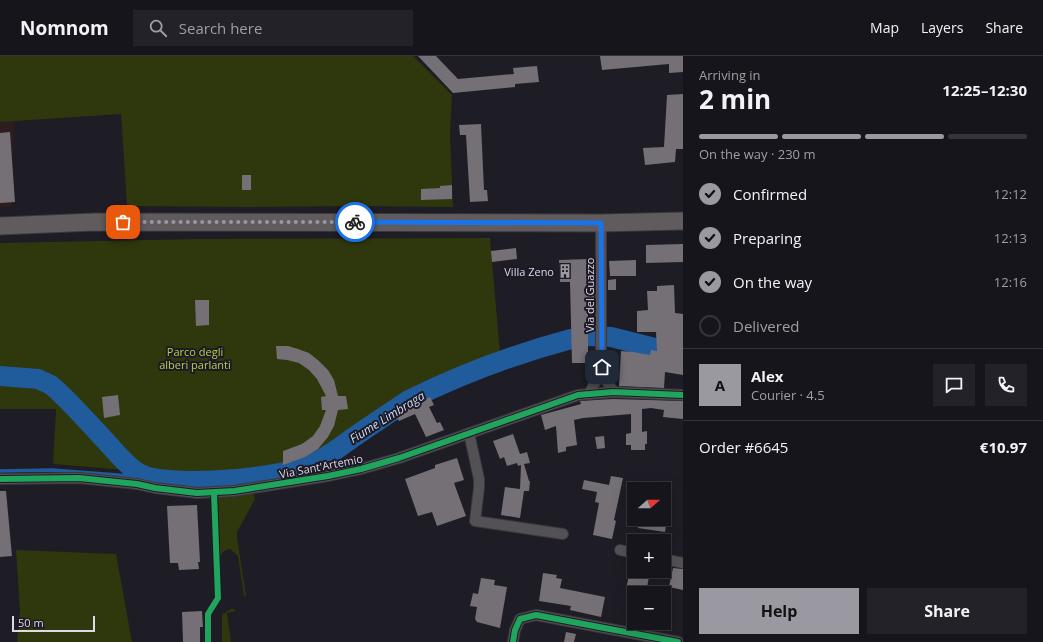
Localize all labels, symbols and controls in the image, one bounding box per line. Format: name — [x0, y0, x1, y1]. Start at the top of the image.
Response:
search box — [133, 10, 413, 46]
text: Nomnom — [20, 15, 109, 41]
icon: search — [147, 17, 169, 39]
text: Search here — [179, 18, 262, 38]
text: Map — [870, 18, 899, 37]
text: Layers — [921, 18, 963, 37]
text: Share — [985, 18, 1023, 37]
text: Arriving in — [699, 66, 761, 84]
text: 12:25–12:30 — [942, 80, 1027, 100]
text: 2 min — [699, 81, 771, 117]
text: On the way · 230 m — [699, 145, 815, 163]
icon: check — [699, 183, 721, 205]
text: Confirmed — [733, 184, 807, 204]
text: 12:12 — [994, 185, 1027, 203]
courier — [335, 202, 375, 242]
pin — [106, 205, 140, 239]
icon: bag — [112, 211, 134, 233]
icon: bike — [344, 211, 366, 233]
icon: check — [699, 227, 721, 249]
text: Preparing — [733, 228, 801, 248]
text: 12:13 — [994, 229, 1027, 247]
street label: Via del Guazzo — [582, 257, 597, 332]
building icon: Villa Zeno — [557, 263, 573, 279]
place label: Villa Zeno — [504, 264, 554, 279]
icon: check — [699, 271, 721, 293]
text: On the way — [733, 272, 812, 292]
text: 12:16 — [994, 273, 1027, 291]
text: Delivered — [733, 316, 800, 336]
park label: Parco degli alberi parlanti — [159, 344, 231, 372]
pin — [585, 350, 619, 384]
icon: home — [591, 356, 613, 378]
button: chat — [933, 364, 975, 406]
button: phone — [985, 364, 1027, 406]
text: Alex — [751, 366, 783, 386]
text: A — [715, 375, 725, 395]
text: Courier · 4.5 — [751, 386, 825, 404]
water label: Fiume Limbraga — [346, 387, 428, 447]
text: Order #6645 — [699, 437, 788, 457]
text: €10.97 — [980, 437, 1027, 457]
street label: Via Sant'Artemio — [278, 450, 364, 481]
north arrow — [627, 482, 671, 526]
map controls — [627, 482, 671, 630]
button: + — [627, 534, 671, 578]
button: − — [627, 586, 671, 630]
button: Help — [699, 588, 859, 634]
button: Share — [867, 588, 1027, 634]
scale bar — [12, 614, 95, 633]
text: 50 m — [18, 615, 44, 630]

